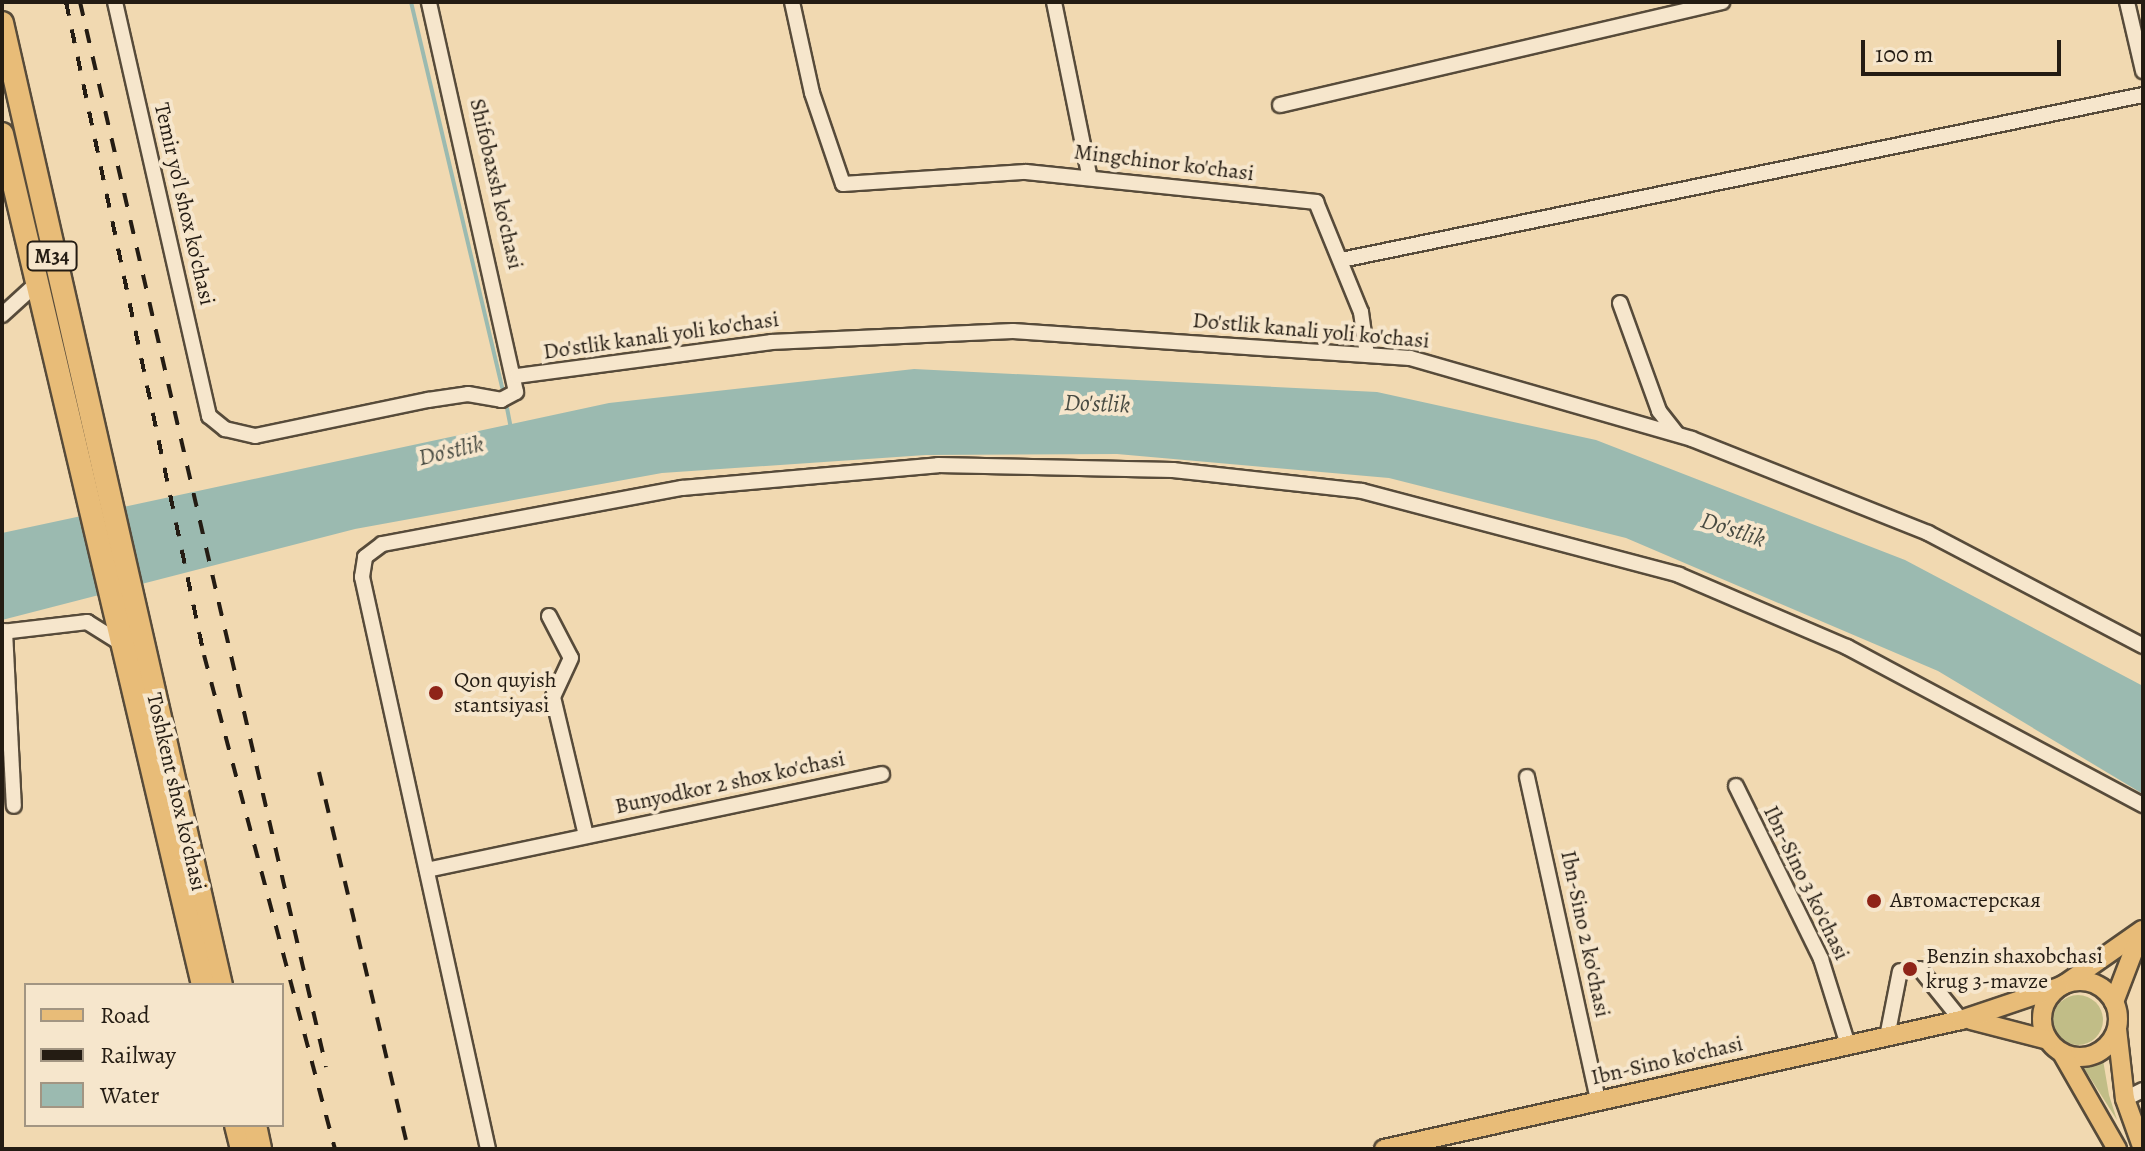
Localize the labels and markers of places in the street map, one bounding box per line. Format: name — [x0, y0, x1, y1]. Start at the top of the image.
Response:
place label: Qon quyish stantsiyasi — [454, 667, 557, 718]
marker: Qon quyish stantsiyasi — [425, 682, 447, 704]
place label: Автомастерская — [1890, 888, 2041, 914]
marker: Автомастерская — [1865, 892, 1883, 910]
place label: Benzin shaxobchasi krug 3-mavze — [1926, 943, 2103, 994]
marker: Benzin shaxobchasi krug 3-mavze — [1901, 960, 1919, 978]

